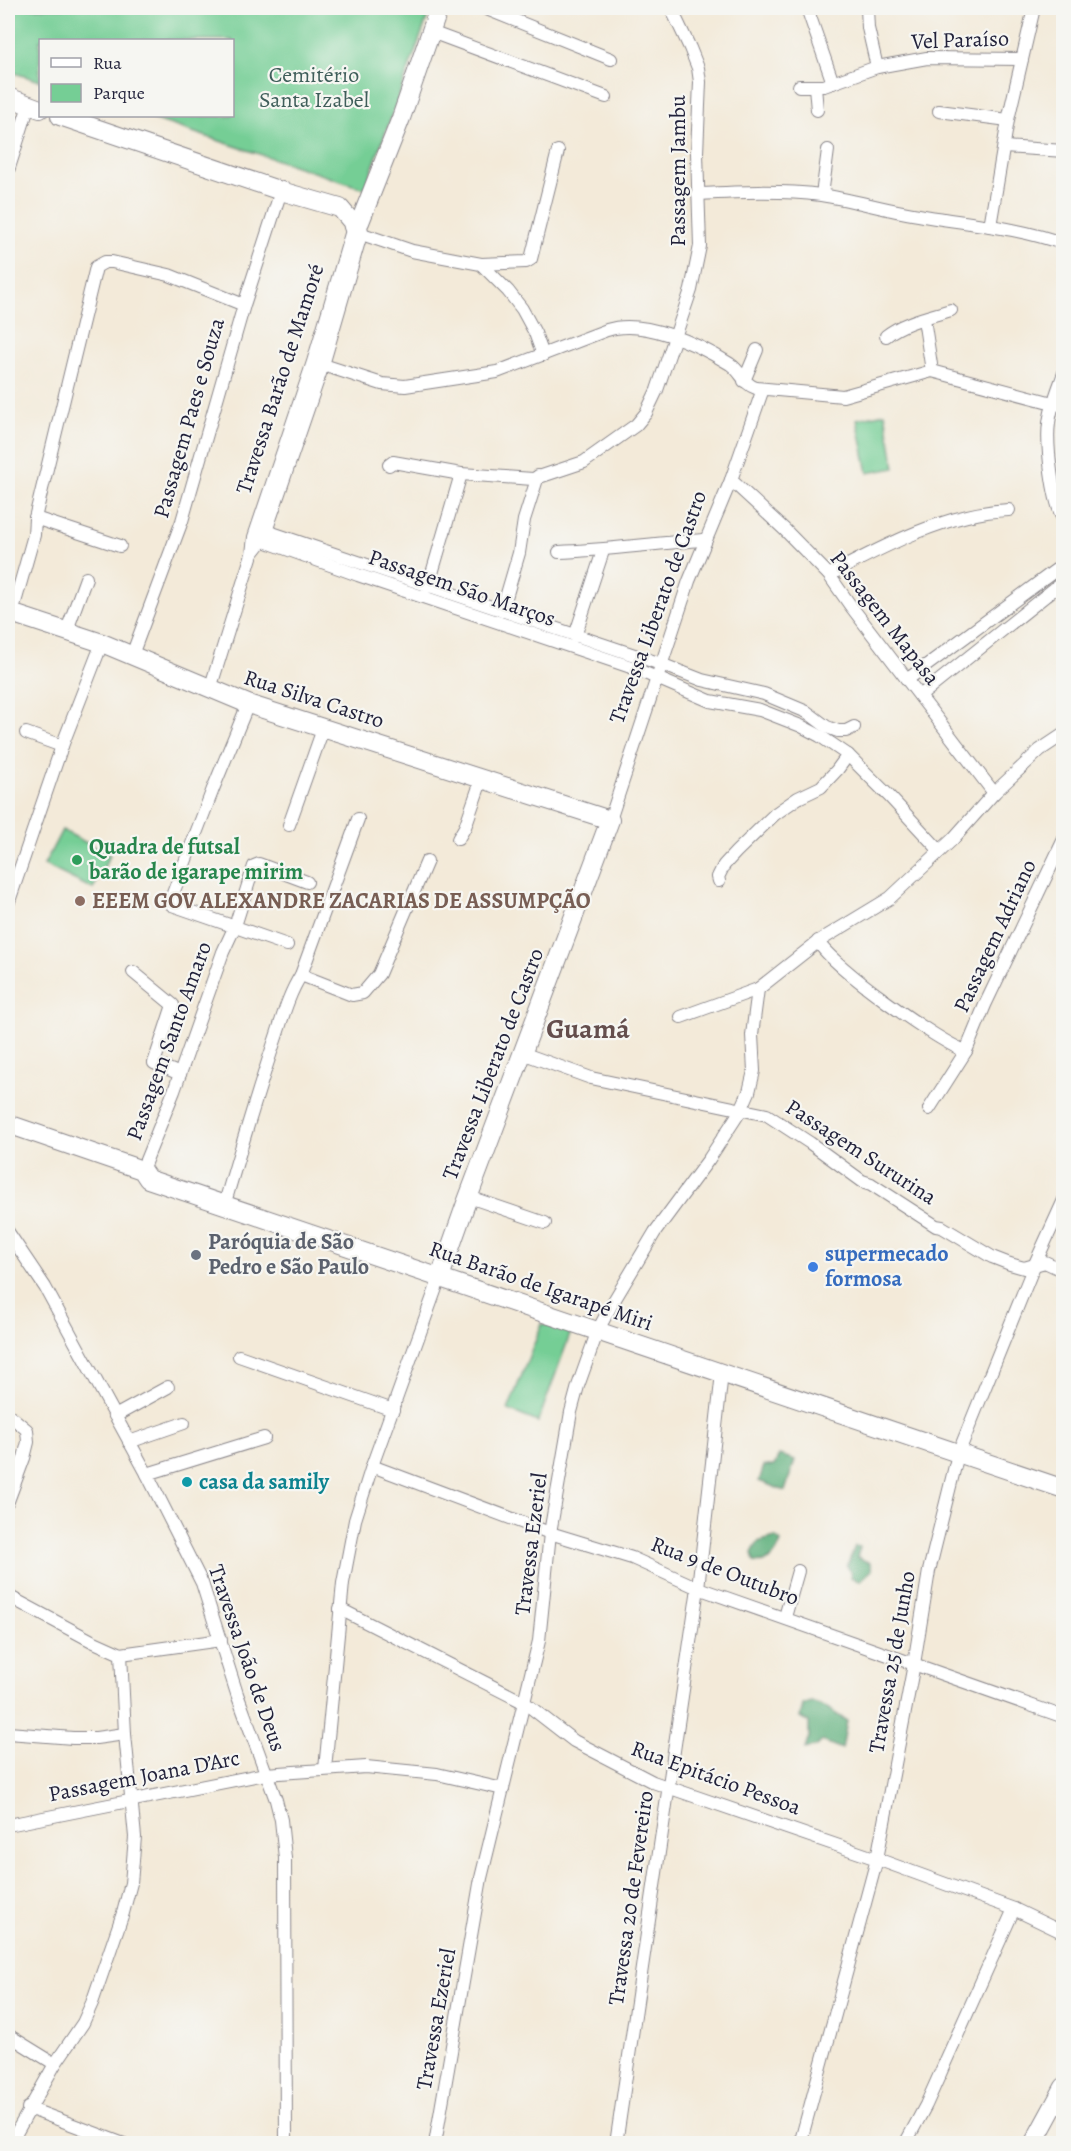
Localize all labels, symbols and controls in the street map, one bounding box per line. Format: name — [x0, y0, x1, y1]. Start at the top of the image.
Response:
street label: Vel Paraíso — [910, 23, 1009, 57]
legend — [39, 39, 234, 117]
text: Rua — [93, 51, 122, 75]
park label: Cemitério Santa Izabel — [259, 60, 369, 115]
text: Parque — [93, 81, 145, 105]
street label: Passagem Jambu — [663, 95, 693, 247]
street label: Travessa Barão de Mamoré — [229, 260, 331, 498]
street label: Passagem Paes e Souza — [146, 314, 232, 522]
street label: Travessa Liberato de Castro — [602, 486, 714, 728]
street label: Passagem São Marços — [365, 542, 559, 634]
street label: Passagem Mapasa — [823, 545, 947, 692]
street label: Rua Silva Castro — [240, 662, 388, 736]
place label: Quadra de futsal barão de igarape mirim — [88, 832, 303, 887]
marker: Quadra de futsal barão de igarape mirim — [70, 853, 84, 867]
street label: Passagem Adriano — [946, 855, 1044, 1017]
place label: EEEM GOV ALEXANDRE ZACARIAS DE ASSUMPÇÃO — [92, 886, 591, 916]
marker: EEEM GOV ALEXANDRE ZACARIAS DE ASSUMPÇÃO — [73, 894, 87, 908]
street label: Passagem Santo Amaro — [119, 937, 219, 1145]
street label: Travessa Liberato de Castro — [435, 944, 551, 1184]
district label: Guamá — [546, 1010, 630, 1048]
street label: Passagem Sururina — [780, 1092, 943, 1212]
place label: Paróquia de São Pedro e São Paulo — [208, 1227, 369, 1282]
street label: Rua Barão de Igarapé Miri — [425, 1234, 657, 1338]
place label: supermecado formosa — [825, 1239, 949, 1294]
marker: Paróquia de São Pedro e São Paulo — [189, 1248, 203, 1262]
marker: supermecado formosa — [806, 1260, 820, 1274]
place label: casa da samily — [199, 1467, 330, 1497]
street label: Travessa Ezeriel — [507, 1471, 555, 1617]
marker: casa da samily — [180, 1475, 194, 1489]
street label: Rua 9 de Outubro — [647, 1529, 803, 1613]
street label: Travessa João de Deus — [201, 1560, 293, 1756]
street label: Travessa 25 de Junho — [861, 1569, 923, 1755]
street label: Rua Epitácio Pessoa — [627, 1733, 806, 1823]
street label: Passagem Joana D’Arc — [46, 1743, 242, 1809]
street label: Travessa 20 de Fevereiro — [601, 1789, 661, 2007]
street label: Travessa Ezeriel — [409, 1946, 463, 2092]

